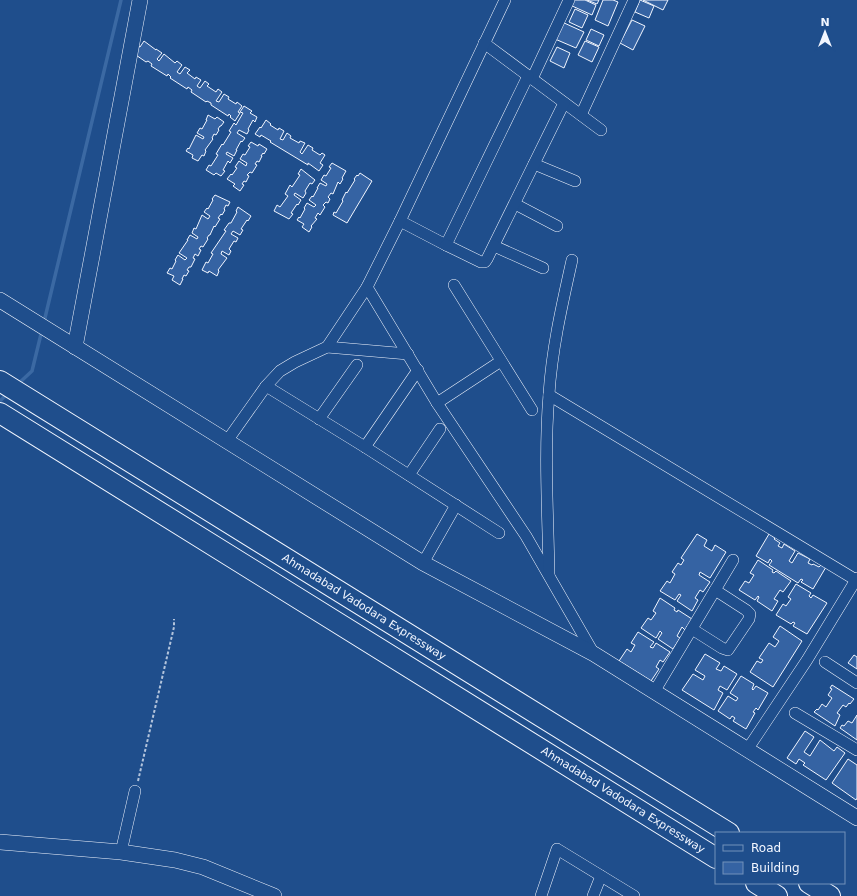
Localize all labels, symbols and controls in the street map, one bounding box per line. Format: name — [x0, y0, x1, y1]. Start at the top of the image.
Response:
north arrow — [805, 12, 845, 52]
text: N — [820, 16, 830, 29]
street label: Ahmadabad Vadodara Expressway — [280, 551, 449, 663]
street label: Ahmadabad Vadodara Expressway — [539, 744, 708, 856]
legend — [715, 832, 845, 884]
text: Road — [751, 841, 781, 855]
text: Building — [751, 861, 800, 875]

